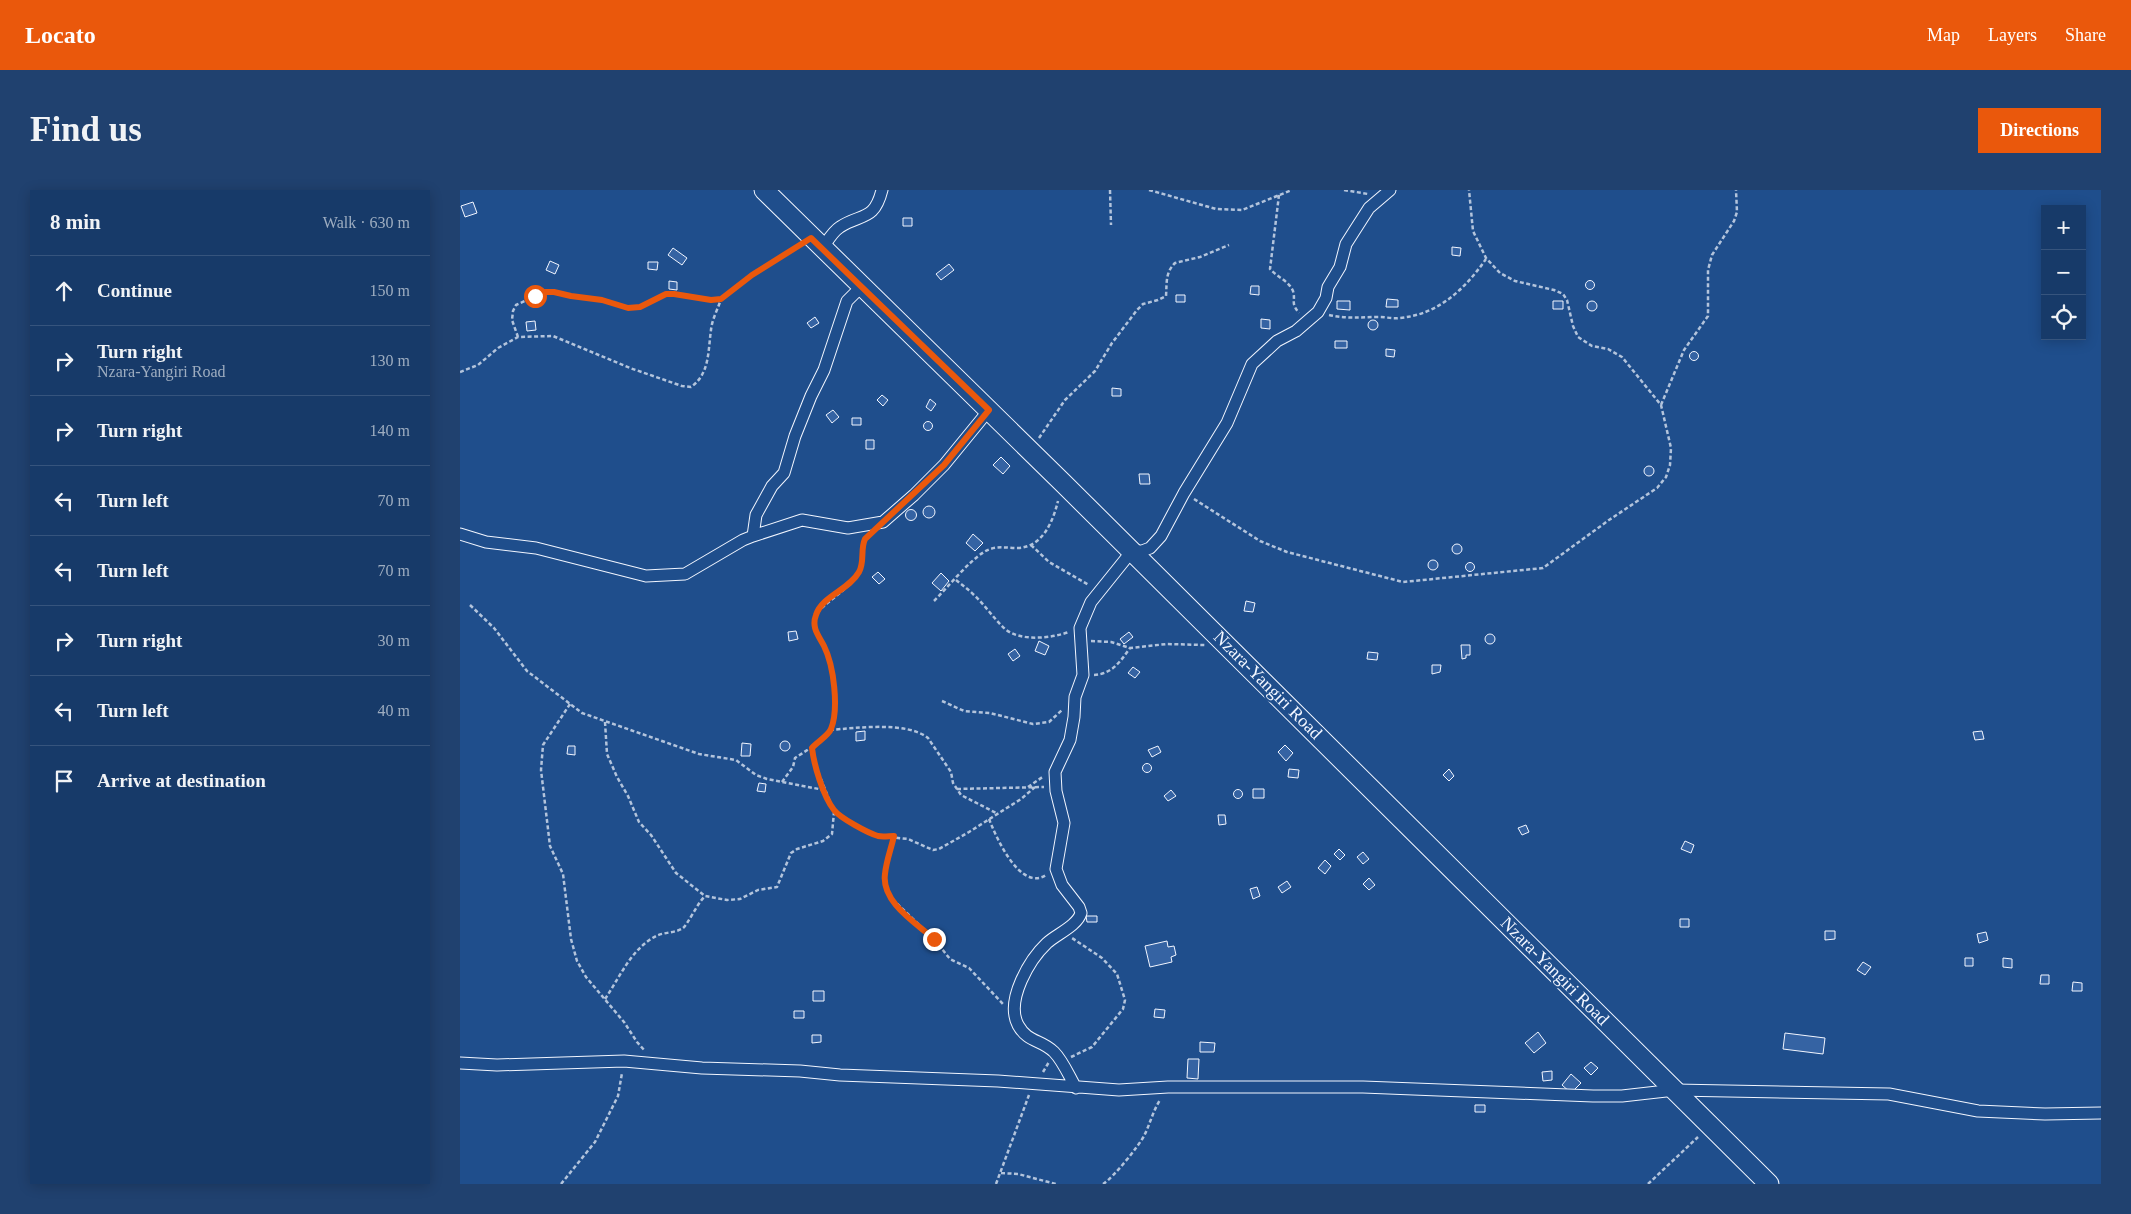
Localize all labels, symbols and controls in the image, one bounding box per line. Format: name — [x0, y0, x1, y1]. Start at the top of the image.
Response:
text: Locato — [25, 22, 96, 48]
text: Map — [1927, 25, 1960, 45]
text: Layers — [1988, 25, 2037, 45]
text: Share — [2065, 25, 2106, 45]
button: Directions — [1978, 108, 2101, 153]
text: Find us — [30, 110, 142, 149]
map controls — [2041, 205, 2086, 340]
button: + — [2041, 205, 2086, 250]
text: 8 min — [50, 210, 101, 234]
text: Walk · 630 m — [323, 214, 410, 231]
button: − — [2041, 250, 2086, 295]
icon: ahead — [50, 277, 78, 305]
text: Continue — [97, 280, 172, 301]
text: 150 m — [370, 282, 410, 299]
route start — [524, 285, 547, 308]
button: locate — [2041, 295, 2086, 340]
text: Turn right — [97, 341, 182, 362]
icon: right — [50, 347, 78, 375]
text: 130 m — [370, 352, 410, 369]
text: Nzara-Yangiri Road — [97, 363, 226, 380]
icon: right — [50, 417, 78, 445]
text: Turn right — [97, 420, 182, 441]
text: 140 m — [370, 422, 410, 439]
icon: left — [50, 487, 78, 515]
text: Turn left — [97, 490, 169, 511]
text: 70 m — [378, 492, 410, 509]
icon: left — [50, 557, 78, 585]
text: Turn left — [97, 560, 169, 581]
text: 70 m — [378, 562, 410, 579]
icon: right — [50, 627, 78, 655]
street label: Nzara-Yangiri Road — [1210, 627, 1326, 743]
text: Turn right — [97, 630, 182, 651]
text: 30 m — [378, 632, 410, 649]
icon: left — [50, 697, 78, 725]
text: Turn left — [97, 700, 169, 721]
text: 40 m — [378, 702, 410, 719]
icon: arrive — [50, 767, 78, 795]
text: Arrive at destination — [97, 770, 266, 791]
street label: Nzara-Yangiri Road — [1497, 913, 1613, 1029]
route end — [923, 928, 946, 951]

